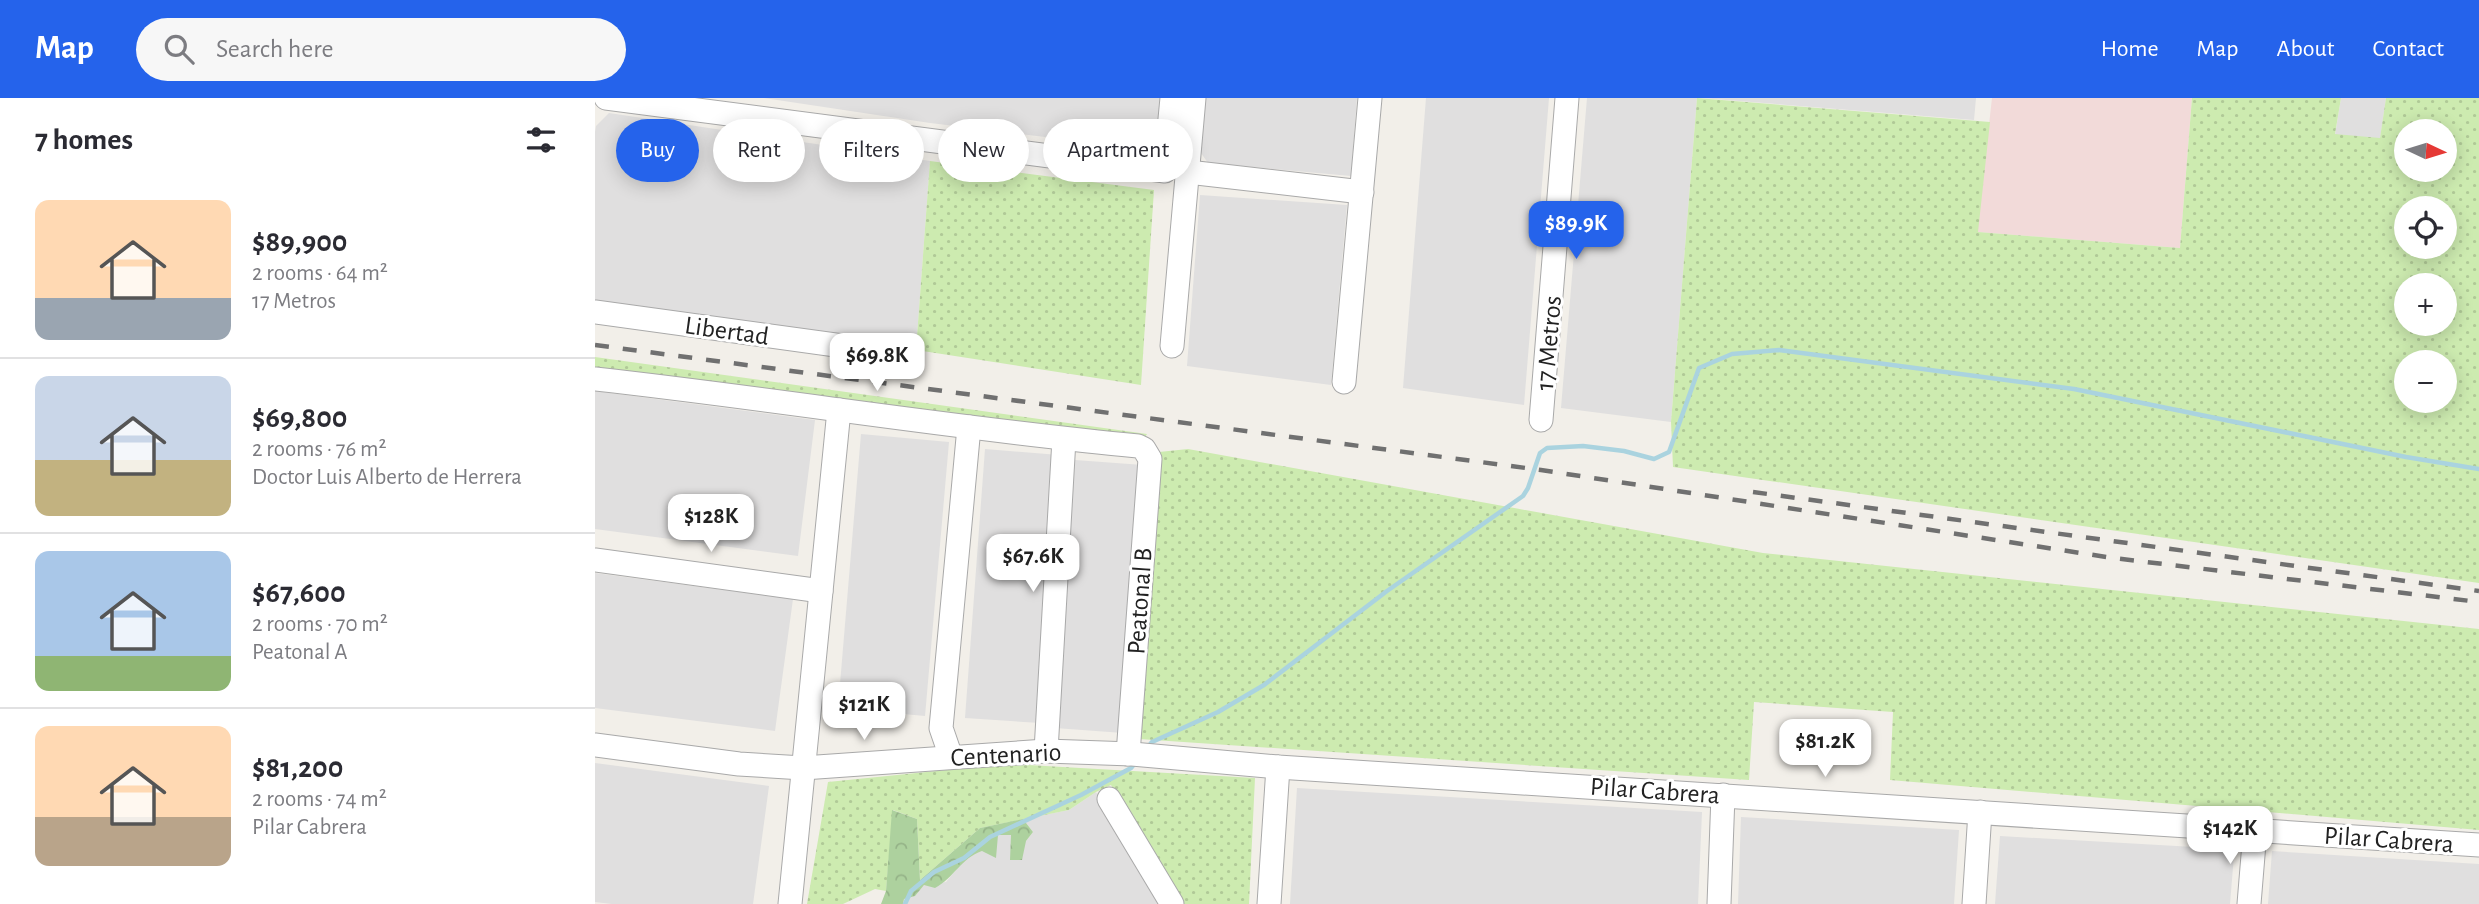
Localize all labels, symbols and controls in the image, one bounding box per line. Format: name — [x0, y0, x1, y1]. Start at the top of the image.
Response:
search box — [136, 18, 626, 81]
icon: search — [160, 30, 198, 68]
text: Map — [35, 32, 94, 65]
text: Search here — [216, 36, 334, 62]
text: Home — [2101, 37, 2159, 61]
text: Map — [2197, 37, 2239, 61]
text: About — [2277, 37, 2334, 61]
text: Contact — [2372, 37, 2444, 61]
chip: Buy — [616, 119, 699, 182]
chip: Rent — [713, 119, 805, 182]
chip: Filters — [819, 119, 924, 182]
chip: New — [938, 119, 1029, 182]
chip: Apartment — [1043, 119, 1193, 182]
north arrow — [2394, 119, 2457, 182]
map controls — [2394, 119, 2457, 413]
icon: filters — [522, 121, 560, 159]
text: 7 homes — [35, 125, 133, 155]
button: locate — [2394, 196, 2457, 259]
pin: $89.9K — [1519, 202, 1633, 261]
text: $89.9K — [1545, 212, 1607, 235]
text: $89,900 — [252, 227, 347, 257]
icon: home — [91, 228, 175, 312]
text: 2 rooms · 64 m² — [252, 262, 388, 285]
button: + — [2394, 273, 2457, 336]
text: 17 Metros — [252, 290, 336, 313]
street label: 17 Metros — [1532, 295, 1566, 392]
street label: Libertad — [683, 312, 771, 350]
pin: $69.8K — [820, 334, 934, 393]
text: $69.8K — [846, 344, 908, 367]
button: − — [2394, 350, 2457, 413]
text: $69,800 — [252, 403, 347, 433]
icon: home — [91, 404, 175, 488]
text: 2 rooms · 76 m² — [252, 438, 386, 461]
text: Doctor Luis Alberto de Herrera — [252, 466, 522, 489]
pin: $128K — [662, 494, 760, 554]
text: $128K — [684, 505, 738, 528]
pin: $67.6K — [976, 534, 1090, 594]
text: $67.6K — [1002, 545, 1064, 568]
street label: Peatonal B — [1123, 547, 1157, 655]
text: $67,600 — [252, 578, 346, 608]
icon: home — [91, 579, 175, 663]
text: 2 rooms · 70 m² — [252, 613, 388, 636]
text: Peatonal A — [252, 641, 348, 664]
pin: $121K — [815, 682, 913, 742]
text: $121K — [838, 693, 890, 716]
pin: $81.2K — [1768, 720, 1882, 779]
text: $81.2K — [1795, 730, 1855, 753]
street label: Centenario — [950, 739, 1062, 771]
text: $81,200 — [252, 753, 343, 783]
icon: home — [91, 754, 175, 838]
street label: Pilar Cabrera — [1589, 774, 1721, 808]
text: 2 rooms · 74 m² — [252, 788, 387, 811]
pin: $142K — [2181, 806, 2279, 866]
text: Pilar Cabrera — [252, 816, 367, 839]
text: $142K — [2203, 817, 2257, 840]
street label: Pilar Cabrera — [2323, 823, 2455, 857]

